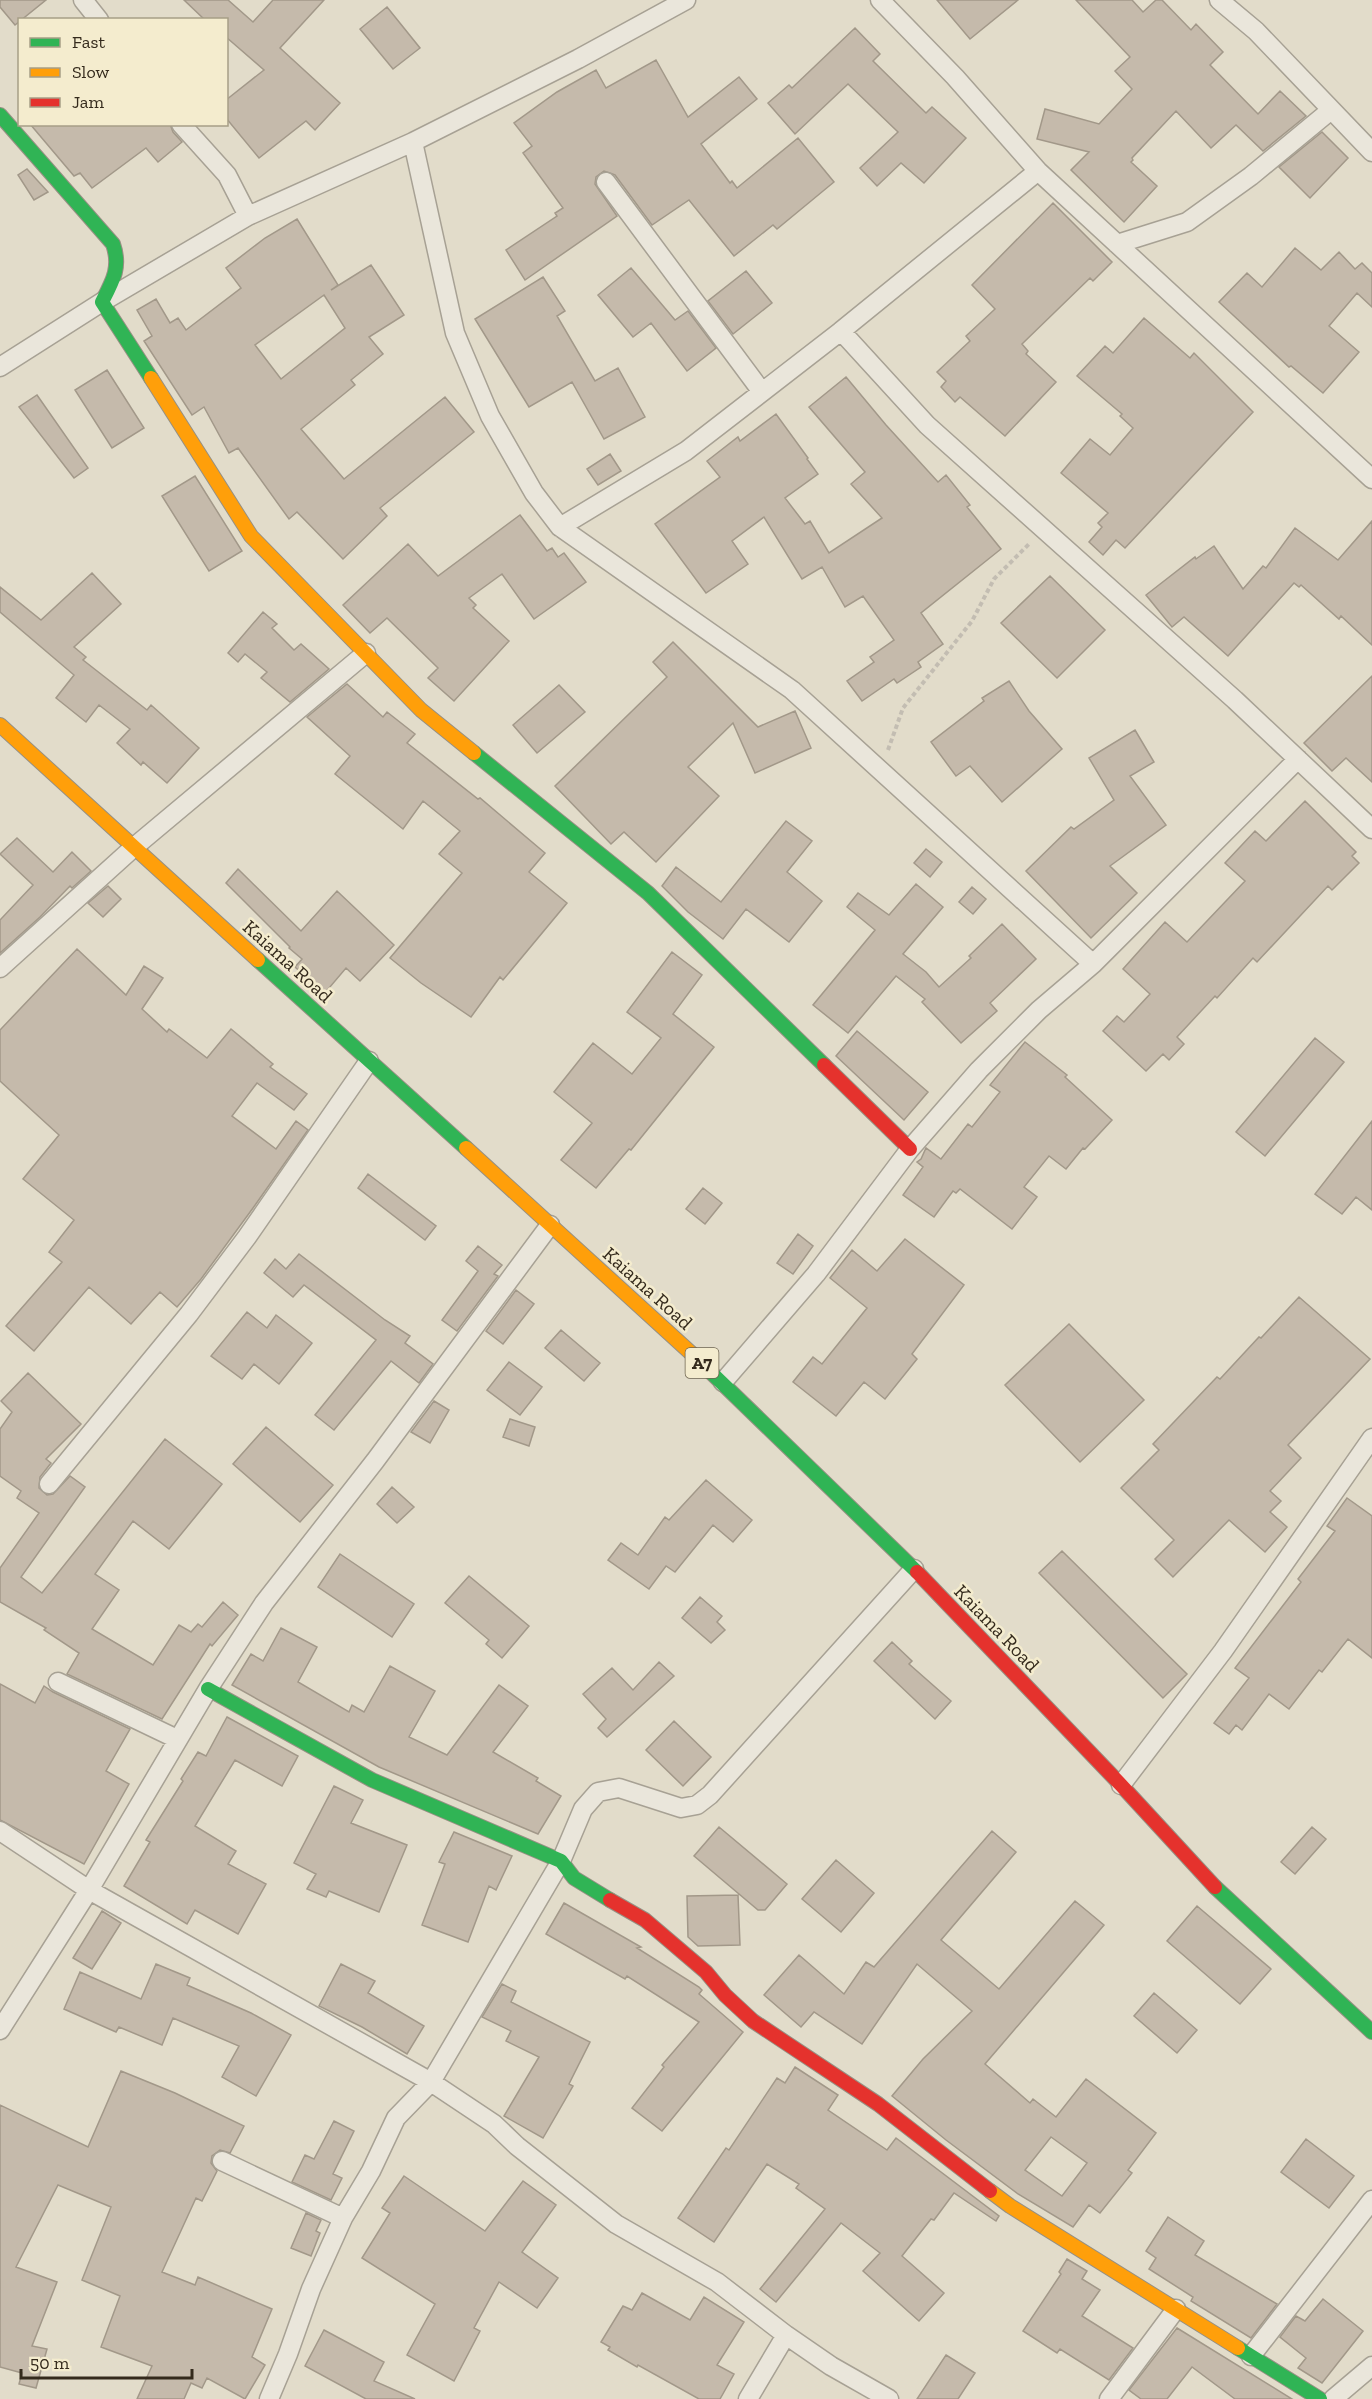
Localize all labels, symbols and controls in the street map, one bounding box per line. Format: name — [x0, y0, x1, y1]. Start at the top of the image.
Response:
legend — [18, 18, 228, 126]
text: Fast — [72, 31, 105, 53]
text: Slow — [72, 61, 109, 83]
text: Jam — [72, 91, 104, 113]
street label: Kaiama Road — [238, 915, 338, 1007]
street label: Kaiama Road — [598, 1242, 698, 1334]
road number: A7 — [686, 1348, 718, 1378]
street label: Kaiama Road — [949, 1579, 1045, 1677]
scale bar — [21, 2342, 192, 2380]
text: 50 m — [30, 2352, 70, 2374]

